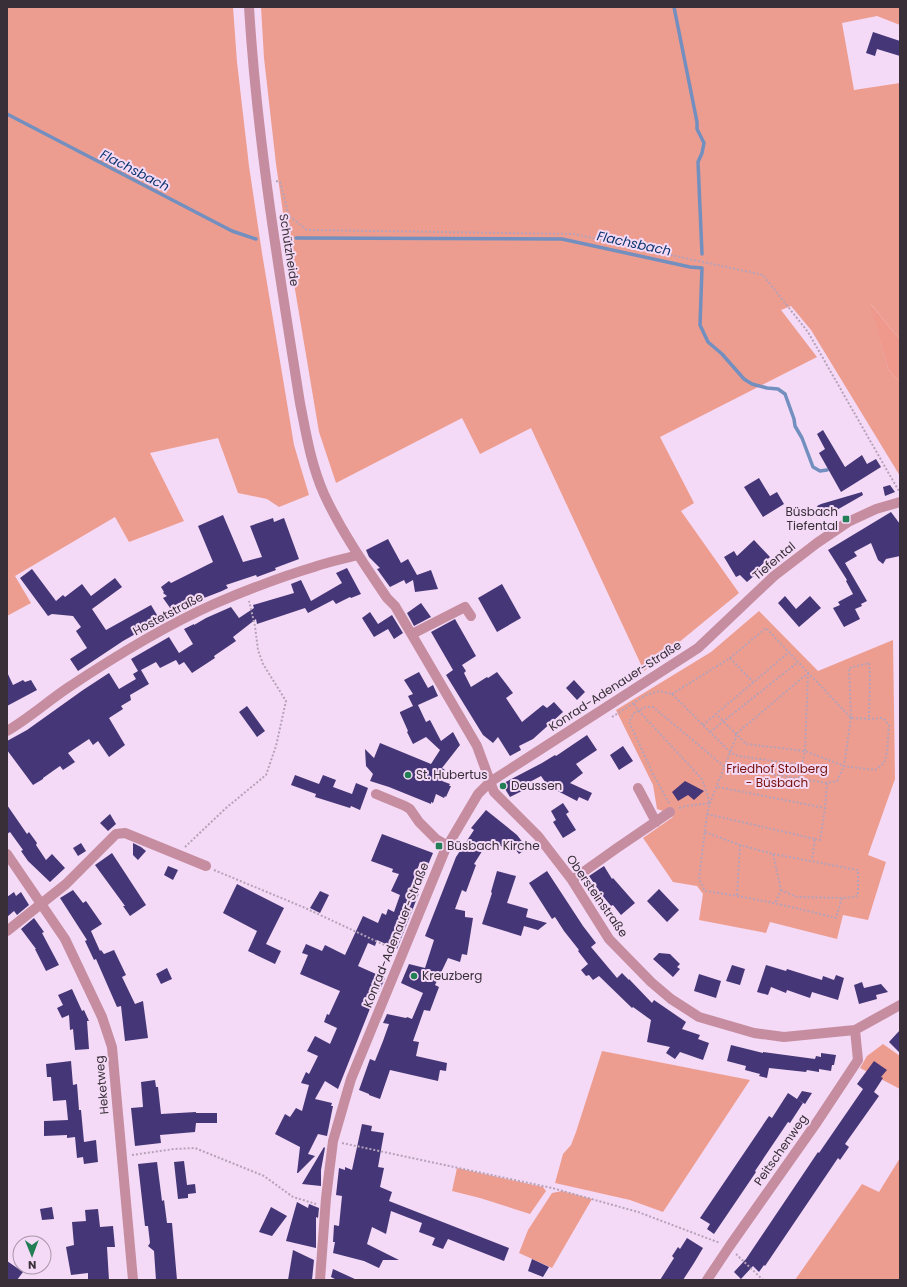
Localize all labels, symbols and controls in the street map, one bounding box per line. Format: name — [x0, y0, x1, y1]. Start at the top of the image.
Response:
water label: Flachsbach — [97, 145, 173, 196]
street label: Schützheide — [275, 212, 304, 287]
water label: Flachsbach — [595, 226, 673, 261]
place label: Büsbach Tiefental — [786, 503, 838, 534]
marker: Büsbach Tiefental — [841, 514, 851, 524]
street label: Tiefental — [749, 538, 799, 584]
street label: Hostetstraße — [130, 588, 206, 639]
street label: Konrad-Adenauer-Straße — [545, 636, 684, 735]
park label: Friedhof Stolberg - Büsbach — [726, 760, 828, 791]
place label: St. Hubertus — [416, 766, 487, 783]
marker: St. Hubertus — [403, 770, 413, 780]
place label: Deussen — [511, 777, 562, 794]
marker: Deussen — [498, 781, 508, 791]
place label: Büsbach Kirche — [447, 837, 540, 854]
marker: Büsbach Kirche — [434, 841, 444, 851]
street label: Obersteinstraße — [563, 851, 632, 940]
street label: Konrad-Adenauer-Straße — [359, 860, 432, 1010]
place label: Kreuzberg — [422, 967, 482, 984]
marker: Kreuzberg — [409, 971, 419, 981]
street label: Heketweg — [90, 1055, 113, 1115]
street label: Peitschenweg — [750, 1111, 811, 1189]
north arrow — [12, 1235, 52, 1275]
text: N — [28, 1257, 36, 1273]

